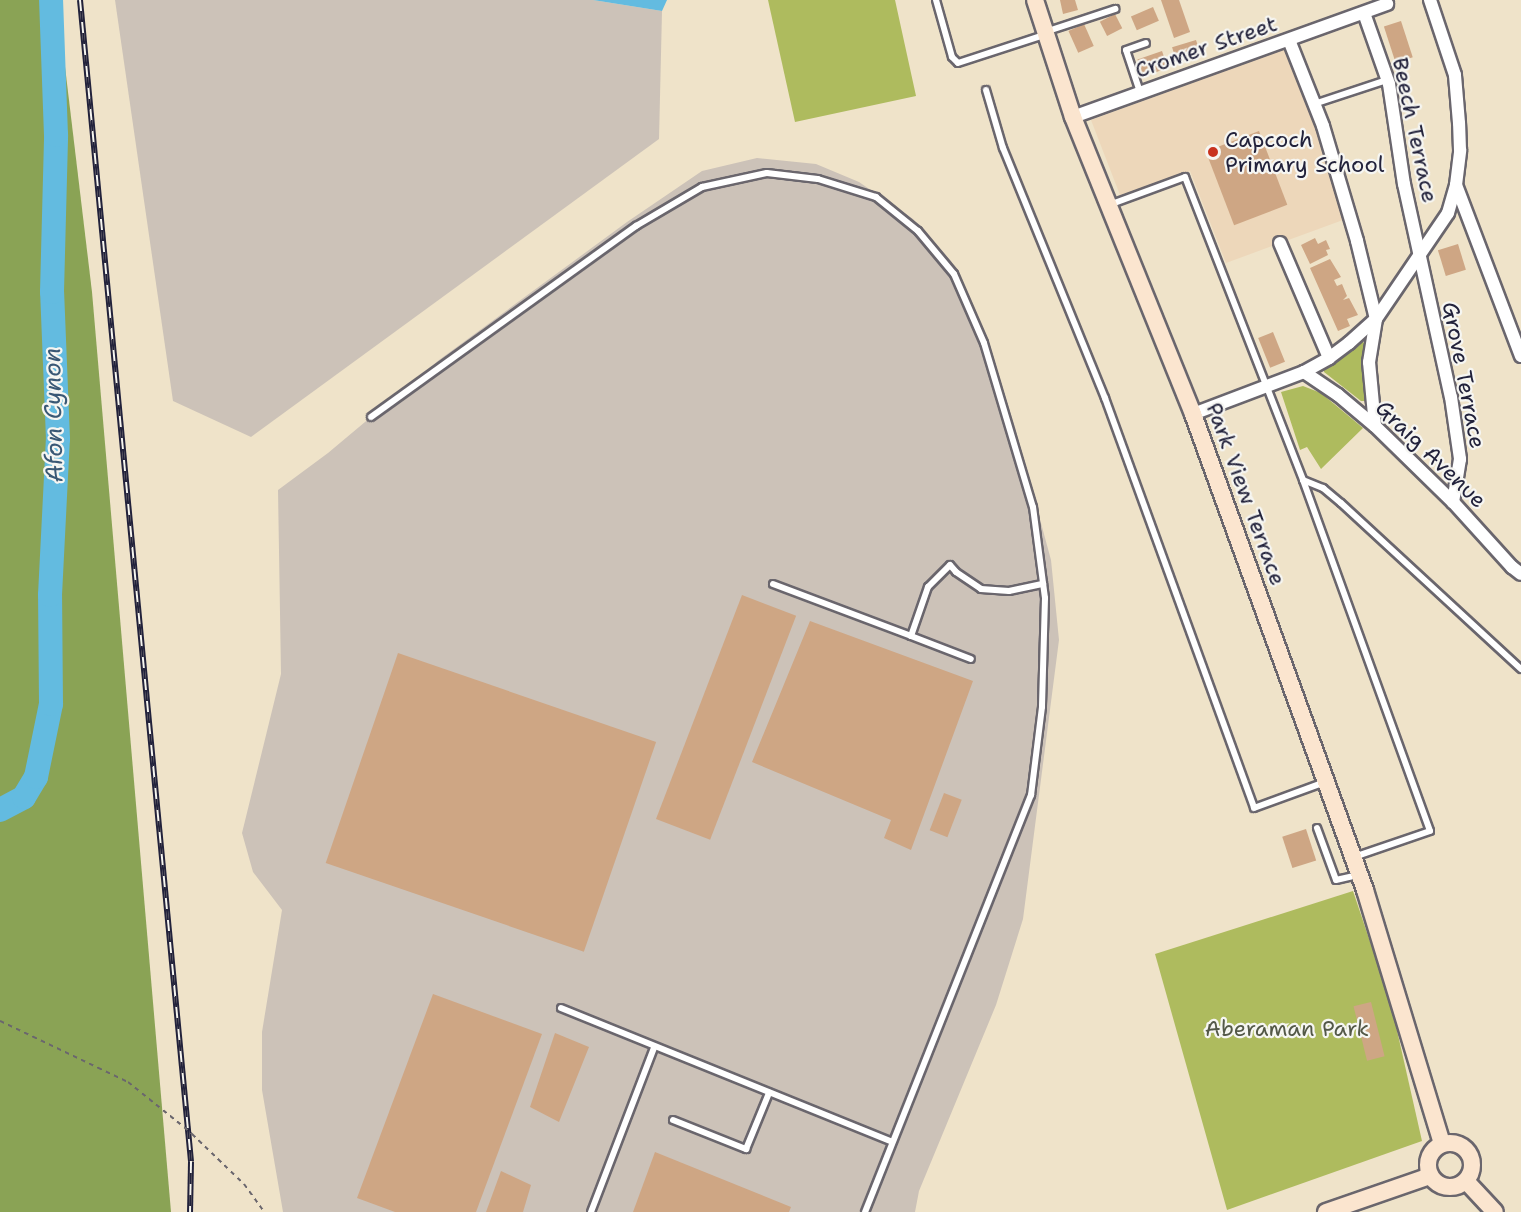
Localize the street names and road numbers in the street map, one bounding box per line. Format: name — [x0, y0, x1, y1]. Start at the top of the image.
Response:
street label: Cromer Street — [1131, 10, 1281, 84]
street label: Beech Terrace — [1387, 55, 1443, 205]
street label: Grove Terrace — [1437, 299, 1491, 451]
street label: Graig Avenue — [1370, 395, 1492, 513]
street label: Park View Terrace — [1201, 399, 1291, 589]

